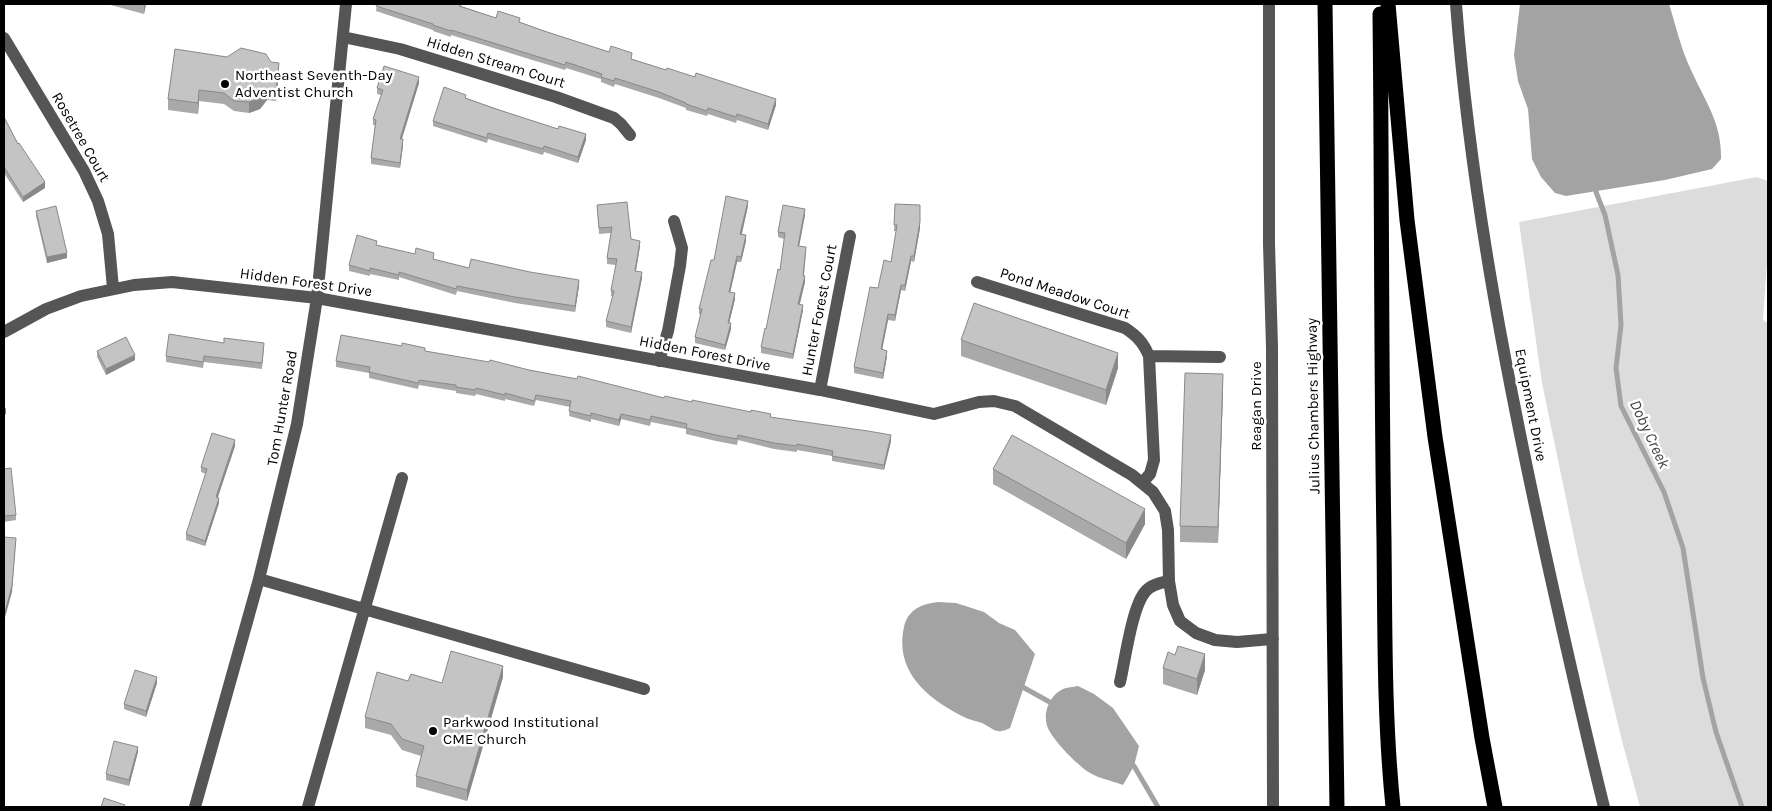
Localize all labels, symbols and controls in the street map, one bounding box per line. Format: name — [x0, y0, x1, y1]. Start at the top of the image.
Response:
street label: Hidden Stream Court — [425, 32, 568, 92]
place label: Northeast Seventh-Day Adventist Church — [235, 66, 393, 101]
marker: Northeast Seventh-Day Adventist Church — [219, 78, 231, 90]
street label: Rosetree Court — [48, 89, 114, 185]
street label: Hunter Forest Court — [797, 242, 841, 377]
street label: Pond Meadow Court — [998, 263, 1133, 323]
street label: Hidden Forest Drive — [239, 264, 373, 300]
street label: Julius Chambers Highway — [1302, 318, 1324, 494]
street label: Hidden Forest Drive — [638, 331, 772, 375]
street label: Equipment Drive — [1511, 347, 1551, 463]
street label: Tom Hunter Road — [263, 349, 301, 467]
street label: Reagan Drive — [1247, 361, 1265, 451]
water label: Doby Creek — [1626, 397, 1674, 472]
place label: Parkwood Institutional CME Church — [443, 713, 599, 748]
marker: Parkwood Institutional CME Church — [427, 725, 439, 737]

